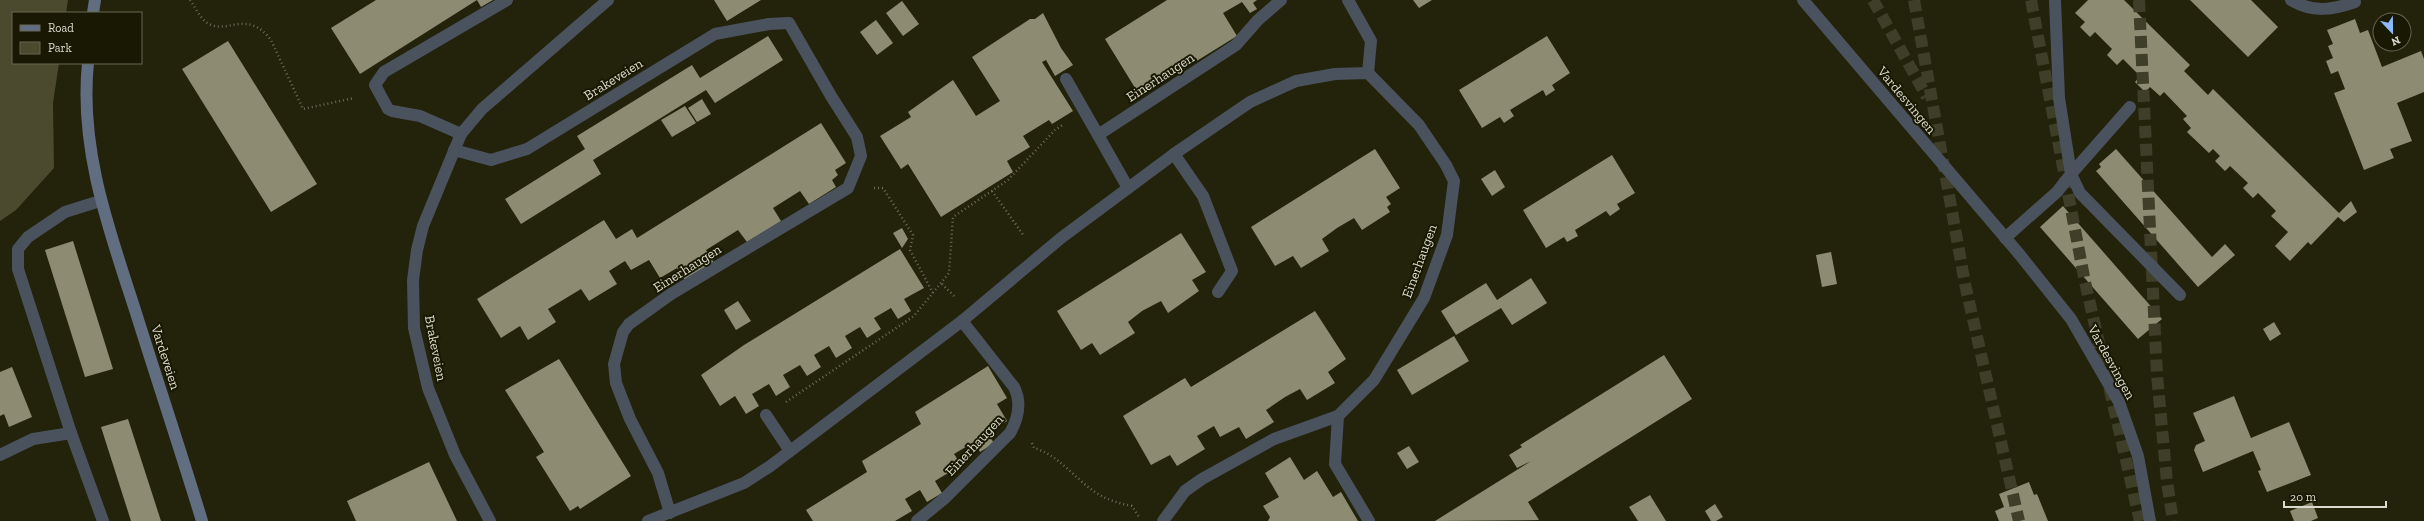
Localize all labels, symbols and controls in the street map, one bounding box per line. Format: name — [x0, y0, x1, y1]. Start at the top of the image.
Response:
legend — [12, 12, 142, 64]
north arrow — [2372, 12, 2412, 52]
text: Road — [48, 21, 74, 35]
text: N — [2389, 33, 2402, 49]
text: Park — [48, 41, 73, 55]
street label: Einerhaugen — [1123, 49, 1197, 106]
street label: Brakeveien — [581, 55, 646, 104]
street label: Vardesvingen — [1873, 62, 1940, 137]
street label: Einerhaugen — [1398, 222, 1441, 300]
street label: Einerhaugen — [650, 241, 725, 296]
street label: Brakeveien — [421, 314, 450, 382]
street label: Vardesvingen — [2084, 321, 2139, 402]
street label: Vardeveien — [147, 322, 184, 392]
street label: Einerhaugen — [942, 411, 1007, 479]
scale bar — [2284, 483, 2386, 509]
text: 20 m — [2290, 490, 2317, 504]

